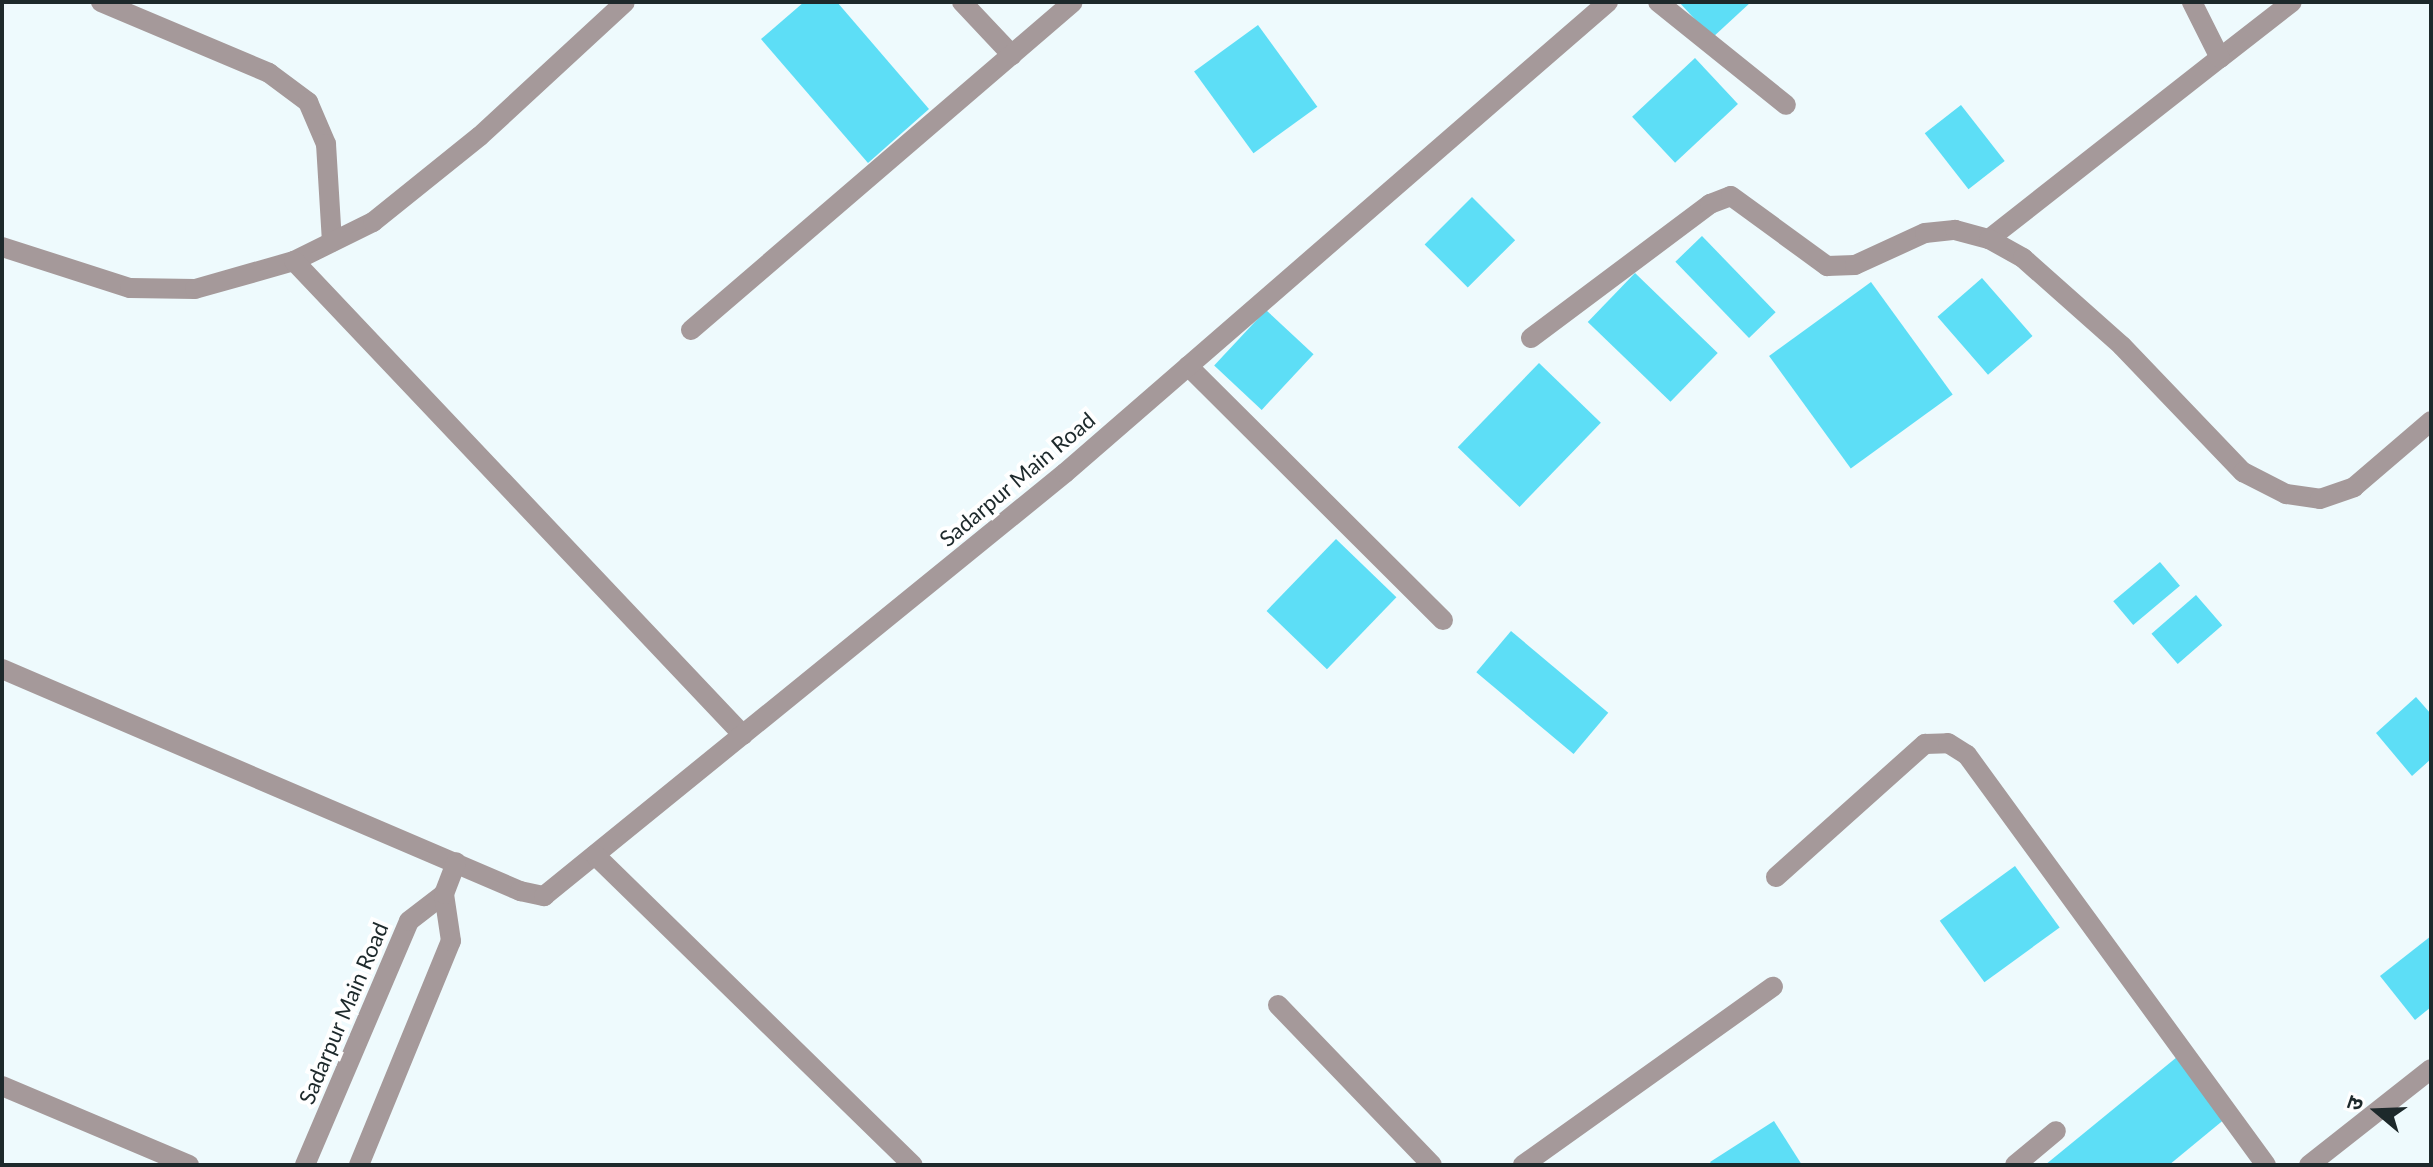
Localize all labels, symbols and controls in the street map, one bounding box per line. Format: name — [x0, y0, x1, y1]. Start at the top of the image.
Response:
street label: Sadarpur Main Road — [934, 406, 1100, 552]
street label: Sadarpur Main Road — [293, 918, 393, 1108]
north arrow — [2337, 1071, 2417, 1151]
text: उ — [2339, 1093, 2369, 1114]

